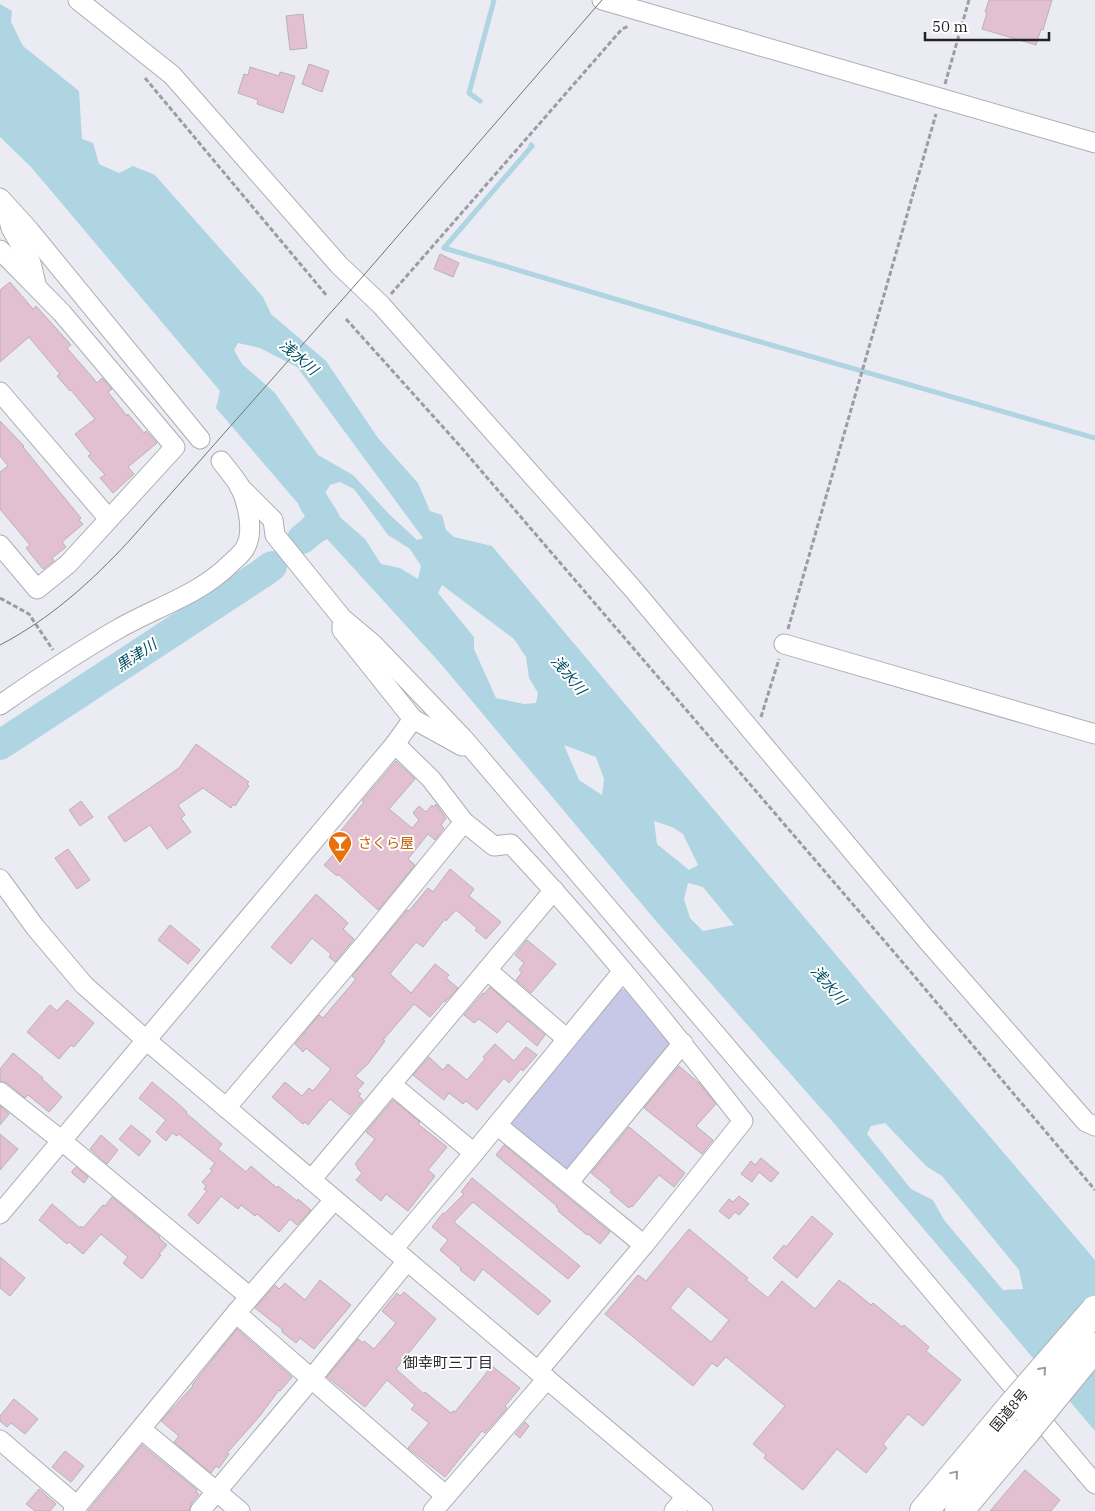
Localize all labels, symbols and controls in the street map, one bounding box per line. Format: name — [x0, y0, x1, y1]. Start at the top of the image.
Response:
scale bar — [925, 10, 1049, 42]
text: 50 m — [932, 17, 968, 36]
water label: 浅水川 — [276, 335, 324, 380]
water label: 黒津川 — [112, 634, 162, 675]
water label: 浅水川 — [547, 652, 592, 700]
bar icon: さくら屋 — [327, 830, 353, 864]
place label: さくら屋 — [358, 834, 414, 852]
water label: 浅水川 — [807, 962, 852, 1010]
district label: 御幸町三丁目 — [403, 1353, 493, 1372]
one-way arrow — [1037, 1367, 1046, 1376]
street label: 国道8号 — [986, 1385, 1032, 1435]
one-way arrow — [949, 1470, 958, 1479]

